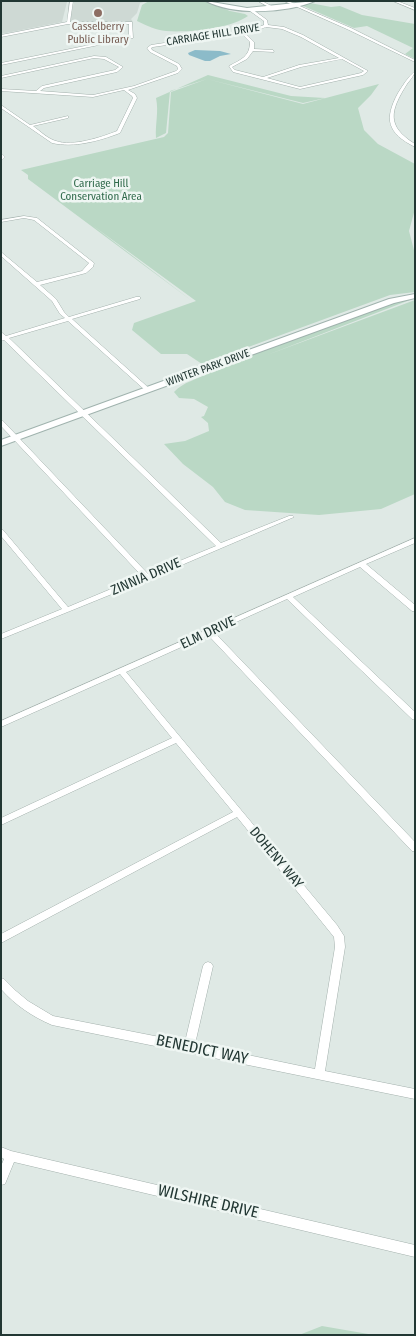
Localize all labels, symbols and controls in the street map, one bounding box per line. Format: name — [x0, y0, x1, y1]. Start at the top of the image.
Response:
marker: Casselberry Public Library — [92, 7, 104, 19]
place label: Casselberry Public Library — [67, 20, 129, 46]
street label: CARRIAGE HILL DRIVE — [166, 21, 260, 49]
park label: Carriage Hill Conservation Area — [60, 177, 142, 203]
street label: WINTER PARK DRIVE — [164, 347, 252, 389]
street label: ZINNIA DRIVE — [108, 555, 184, 599]
street label: ELM DRIVE — [178, 613, 238, 653]
street label: DOHENY WAY — [246, 824, 306, 892]
street label: BENEDICT WAY — [154, 1031, 250, 1069]
street label: WILSHIRE DRIVE — [156, 1181, 260, 1223]

